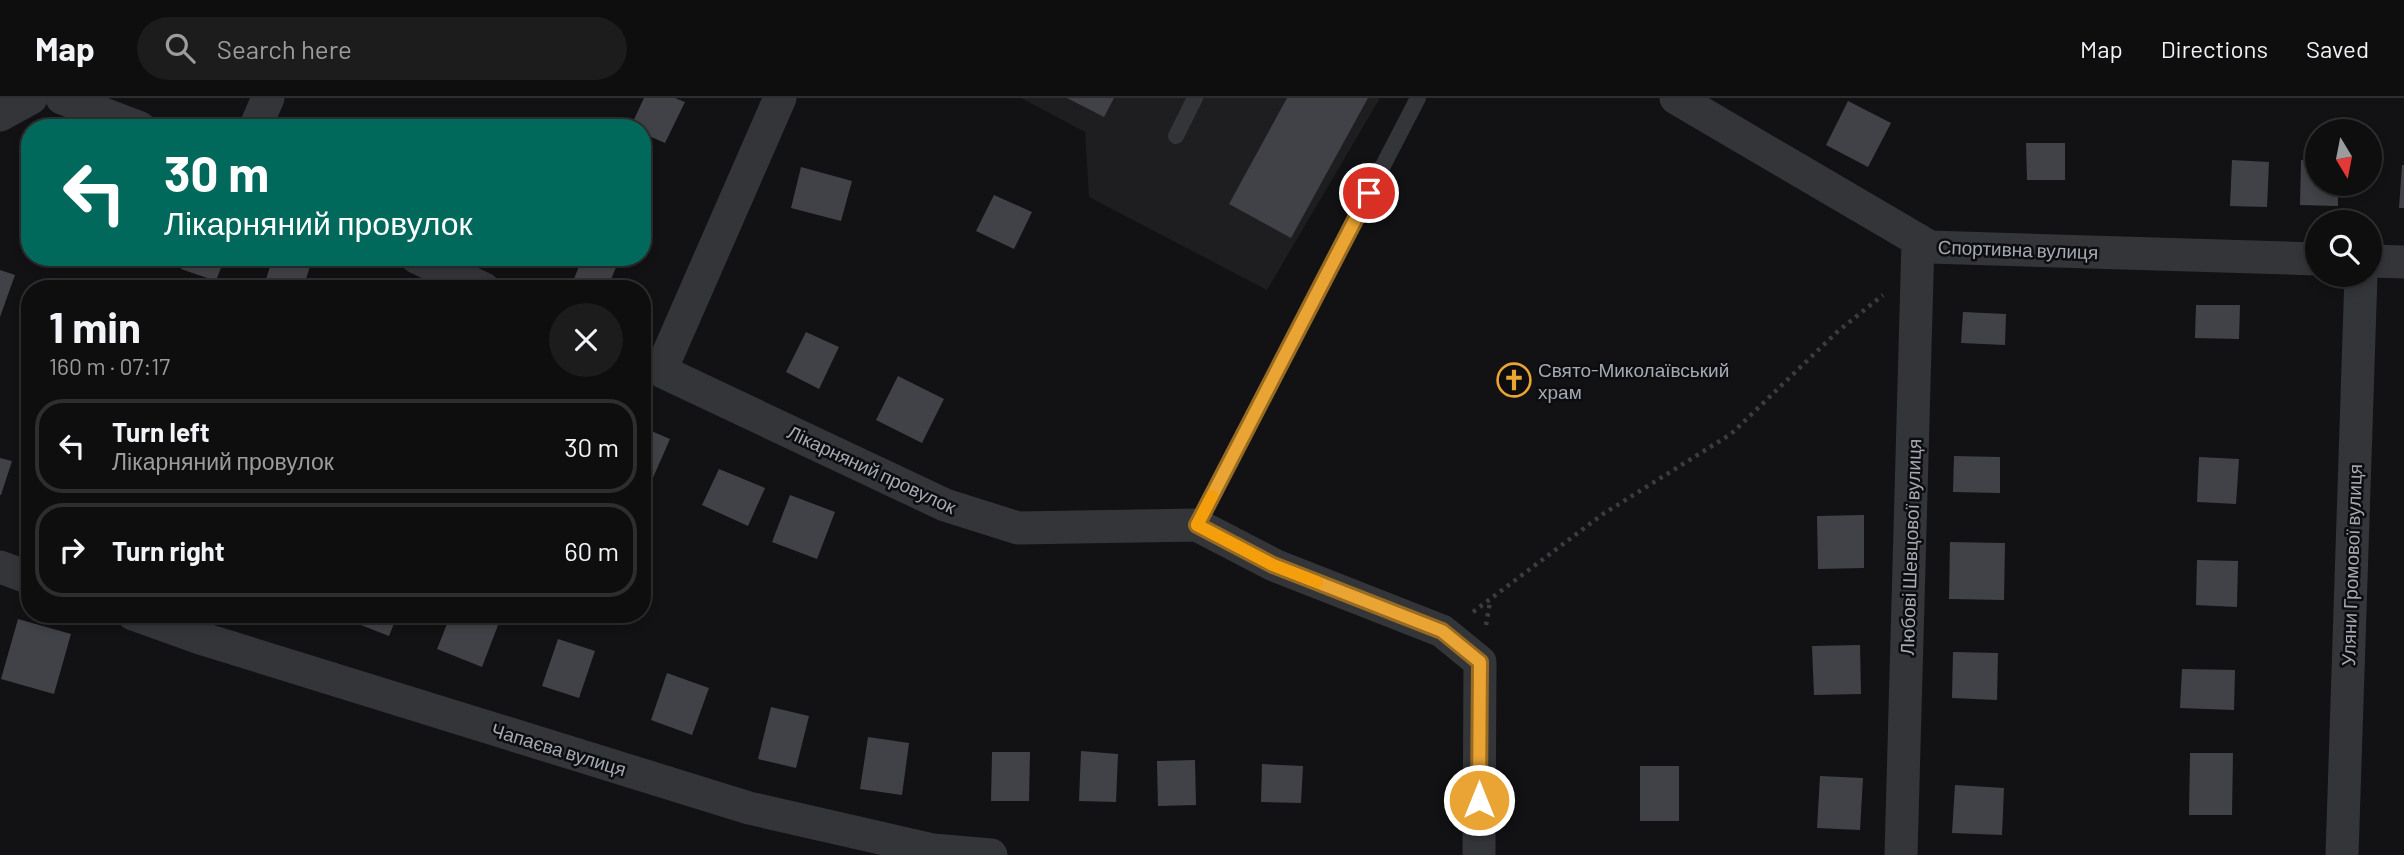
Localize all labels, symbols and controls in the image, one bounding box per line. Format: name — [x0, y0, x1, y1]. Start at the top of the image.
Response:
search box — [137, 17, 627, 80]
text: Map — [35, 28, 95, 68]
icon: search — [161, 29, 199, 67]
text: Search here — [217, 33, 352, 64]
text: Map — [2080, 34, 2123, 63]
text: Directions — [2161, 34, 2268, 63]
text: Saved — [2306, 34, 2369, 63]
north arrow — [2305, 119, 2382, 196]
map controls — [2305, 119, 2382, 287]
text: 30 m — [164, 143, 269, 202]
icon: left — [49, 147, 140, 238]
pin — [1339, 163, 1399, 223]
icon: arrive — [1350, 174, 1388, 212]
text: Лікарняний провулок — [164, 203, 473, 241]
button: search — [2305, 210, 2382, 287]
street label: Спортивна вулиця — [1937, 235, 2099, 263]
text: 1 min — [49, 301, 141, 351]
button: close — [549, 303, 623, 377]
text: 160 m · 07:17 — [49, 352, 170, 380]
place label: Свято-Миколаївський храм — [1538, 358, 1729, 403]
church icon: Свято-Миколаївський храм — [1495, 361, 1533, 399]
text: Turn left — [112, 416, 210, 447]
street label: Лікарняний провулок — [784, 420, 961, 518]
icon: left — [53, 427, 91, 465]
text: 30 m — [564, 431, 619, 462]
street label: Любові Шевцової вулиця — [1895, 438, 1925, 656]
text: Лікарняний провулок — [112, 447, 334, 475]
street label: Уляни Громової вулиця — [2336, 464, 2366, 666]
icon: right — [53, 531, 91, 569]
text: Turn right — [112, 535, 225, 566]
text: 60 m — [564, 535, 619, 566]
street label: Чапаєва вулиця — [489, 718, 629, 780]
position arrow — [1442, 763, 1516, 837]

